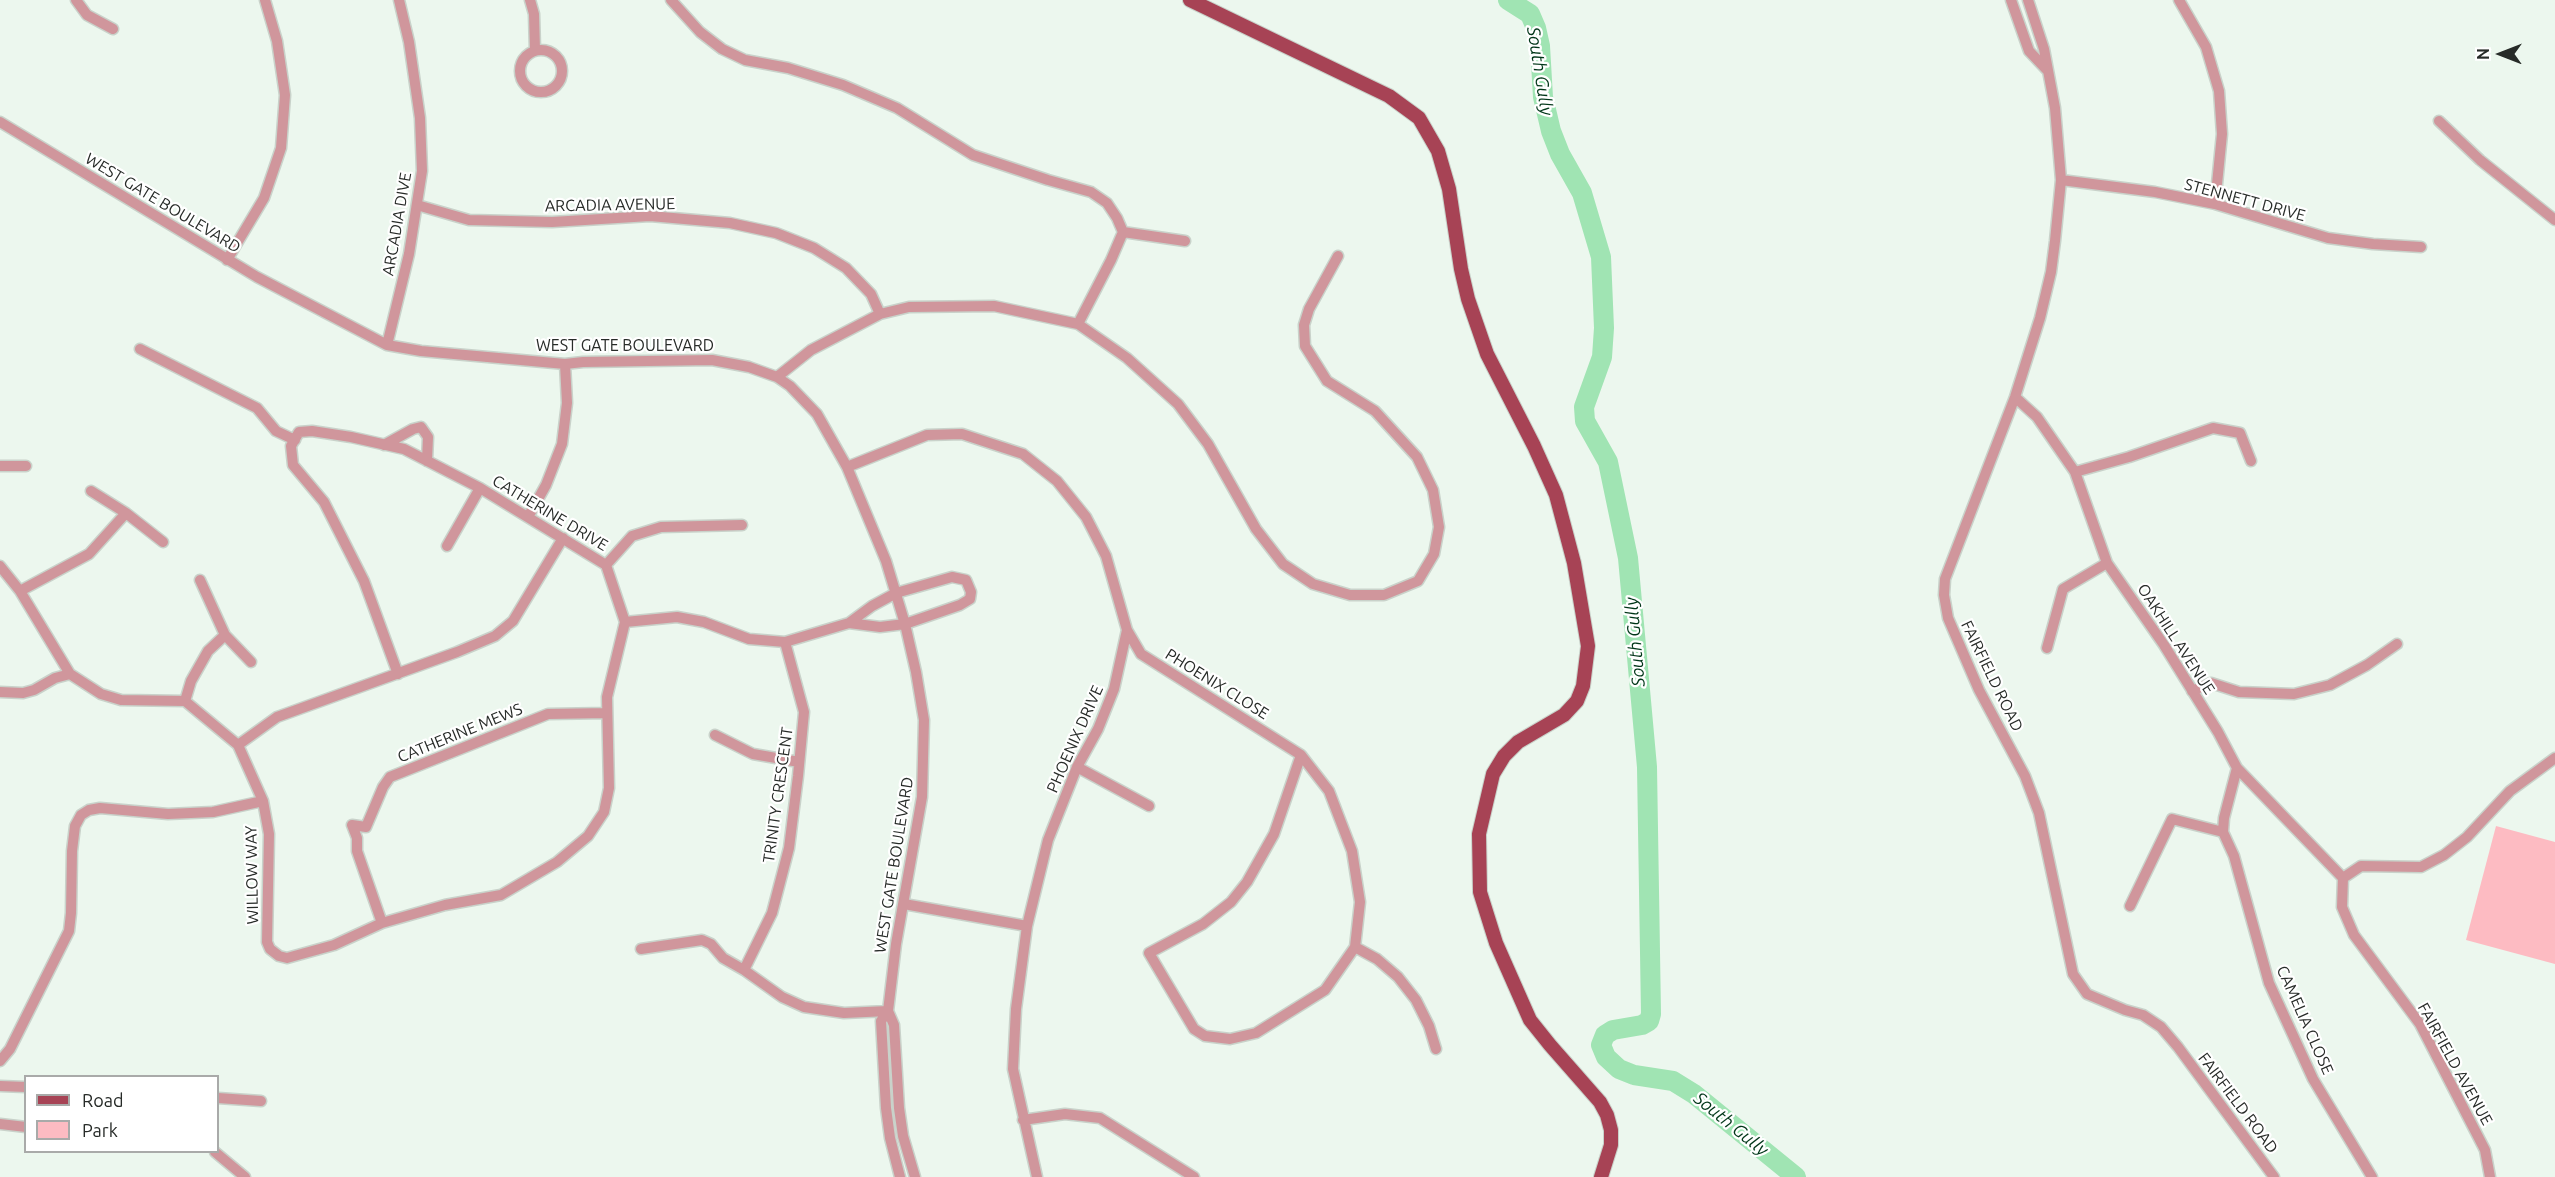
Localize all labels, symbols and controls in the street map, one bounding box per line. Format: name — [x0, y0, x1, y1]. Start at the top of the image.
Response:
north arrow — [2471, 24, 2531, 84]
water label: South Gully — [1522, 25, 1558, 117]
text: N — [2474, 48, 2492, 60]
street label: WEST GATE BOULEVARD — [82, 149, 244, 257]
street label: ARCADIA DIVE — [378, 171, 416, 277]
street label: STENNETT DRIVE — [2182, 175, 2308, 225]
street label: ARCADIA AVENUE — [545, 194, 675, 216]
street label: WEST GATE BOULEVARD — [536, 336, 714, 356]
street label: CATHERINE DRIVE — [489, 471, 611, 555]
street label: OAKHILL AVENUE — [2133, 580, 2219, 698]
water label: South Gully — [1620, 596, 1650, 688]
street label: FAIRFIELD ROAD — [1957, 617, 2027, 735]
street label: PHOENIX CLOSE — [1162, 644, 1272, 724]
street label: PHOENIX DRIVE — [1043, 682, 1107, 796]
street label: CATHERINE MEWS — [395, 699, 525, 767]
street label: TRINITY CRESCENT — [759, 726, 797, 864]
street label: WEST GATE BOULEVARD — [871, 776, 917, 954]
street label: WILLOW WAY — [242, 826, 262, 924]
street label: CAMELIA CLOSE — [2272, 963, 2338, 1077]
street label: FAIRFIELD AVENUE — [2413, 999, 2497, 1129]
street label: FAIRFIELD ROAD — [2194, 1049, 2282, 1157]
legend — [24, 1075, 219, 1153]
water label: South Gully — [1689, 1087, 1773, 1161]
text: Road — [82, 1090, 124, 1110]
text: Park — [82, 1120, 118, 1140]

